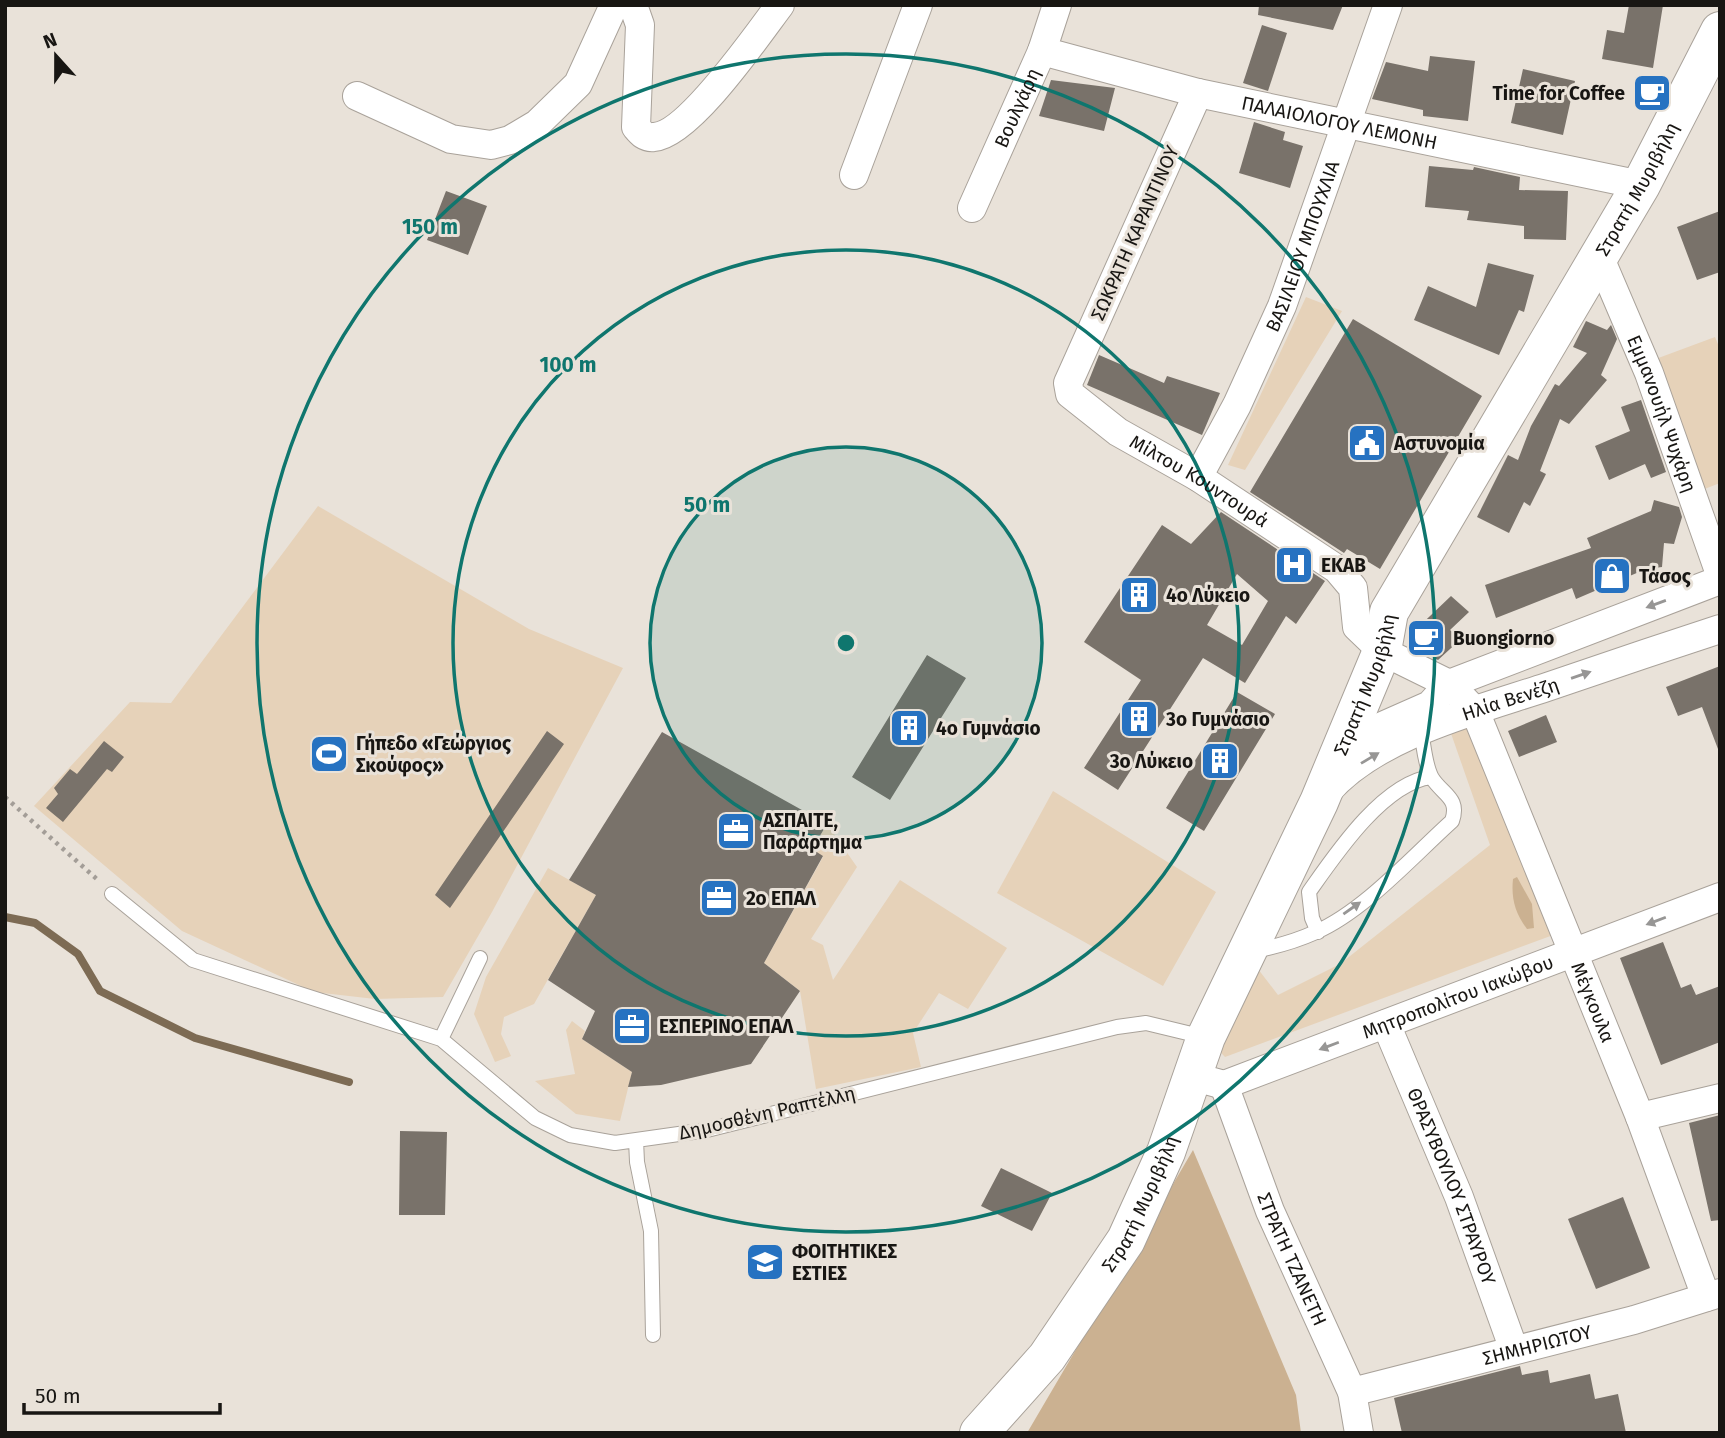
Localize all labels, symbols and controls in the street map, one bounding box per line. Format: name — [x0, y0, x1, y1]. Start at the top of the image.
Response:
north arrow — [21, 21, 91, 91]
text: N — [40, 28, 60, 54]
street label: Βουλγάρη — [989, 64, 1045, 151]
cafe icon: Time for Coffee — [1631, 72, 1673, 114]
place label: Time for Coffee — [1493, 82, 1625, 105]
street label: ΠΑΛΑΙΟΛΟΓΟΥ ΛΕΜΟΝΗ — [1240, 91, 1439, 154]
street label: Στρατή Μυριβήλη — [1590, 118, 1683, 260]
street label: ΣΩΚΡΑΤΗ ΚΑΡΑΝΤΙΝΟΥ — [1086, 142, 1184, 324]
street label: ΒΑΣΙΛΕΙΟΥ ΜΠΟΥΧΛΙΑ — [1260, 157, 1344, 335]
text: 150 m — [402, 214, 458, 240]
street label: Εμμανουήλ Ψυχάρη — [1623, 331, 1702, 495]
text: 100 m — [539, 352, 597, 378]
public building icon: Αστυνομία — [1346, 422, 1388, 464]
street label: Μίλτου Κουντουρά — [1126, 430, 1273, 532]
place label: Αστυνομία — [1393, 432, 1485, 455]
text: 50 m — [684, 492, 730, 518]
hospital icon: ΕΚΑΒ — [1273, 544, 1315, 586]
place label: ΕΚΑΒ — [1321, 554, 1366, 577]
shop icon: Τάσος — [1591, 555, 1633, 597]
place label: Τάσος — [1639, 565, 1691, 588]
building icon: 4ο Λύκειο — [1118, 574, 1160, 616]
place label: 4ο Λύκειο — [1166, 584, 1250, 607]
one-way arrow — [1645, 598, 1666, 609]
street label: Στρατή Μυριβήλη — [1328, 612, 1400, 758]
cafe icon: Buongiorno — [1405, 617, 1447, 659]
place label: Buongiorno — [1453, 627, 1554, 650]
centre of rings — [834, 631, 858, 655]
one-way arrow — [1571, 669, 1592, 680]
street label: Ηλία Βενέζη — [1459, 672, 1562, 725]
building icon: 3ο Γυμνάσιο — [1118, 698, 1160, 740]
building icon: 4ο Γυμνάσιο — [888, 707, 930, 749]
place label: 3ο Γυμνάσιο — [1165, 708, 1270, 731]
place label: 4ο Γυμνάσιο — [936, 717, 1041, 740]
place label: Γήπεδο «Γεώργιος Σκούφος» — [356, 732, 511, 777]
sports icon: Γήπεδο «Γεώργιος Σκούφος» — [308, 733, 350, 775]
building icon: 3ο Λύκειο — [1199, 740, 1241, 782]
place label: 3ο Λύκειο — [1109, 750, 1193, 773]
one-way arrow — [1360, 751, 1379, 764]
place label: ΑΣΠΑΙΤΕ, Παράρτημα — [762, 809, 862, 854]
office icon: ΑΣΠΑΙΤΕ, Παράρτημα — [715, 810, 757, 852]
office icon: 2ο ΕΠΑΛ — [698, 877, 740, 919]
place label: 2ο ΕΠΑΛ — [746, 887, 817, 910]
one-way arrow — [1343, 901, 1361, 915]
one-way arrow — [1645, 916, 1666, 927]
street label: Μητροπολίτου Ιακώβου — [1359, 950, 1557, 1043]
street label: Μέγκουλα — [1567, 958, 1620, 1046]
office icon: ΕΣΠΕΡΙΝΟ ΕΠΑΛ — [611, 1005, 653, 1047]
place label: ΕΣΠΕΡΙΝΟ ΕΠΑΛ — [659, 1015, 794, 1038]
one-way arrow — [1318, 1040, 1339, 1051]
street label: Δημοσθένη Ραπτέλλη — [676, 1081, 858, 1145]
street label: ΘΡΑΣΥΒΟΥΛΟΥ ΣΤΡΑΥΡΟΥ — [1403, 1084, 1501, 1288]
street label: Στρατή Μυριβήλη — [1096, 1132, 1182, 1276]
street label: ΣΤΡΑΤΗ ΤΖΑΝΕΤΗ — [1253, 1189, 1332, 1329]
place label: ΦΟΙΤΗΤΙΚΕΣ ΕΣΤΙΕΣ — [792, 1240, 897, 1285]
school or university icon: ΦΟΙΤΗΤΙΚΕΣ ΕΣΤΙΕΣ — [744, 1241, 786, 1283]
street label: ΣΗΜΗΡΙΩΤΟΥ — [1480, 1320, 1595, 1370]
scale bar — [24, 1372, 220, 1416]
text: 50 m — [35, 1383, 81, 1409]

